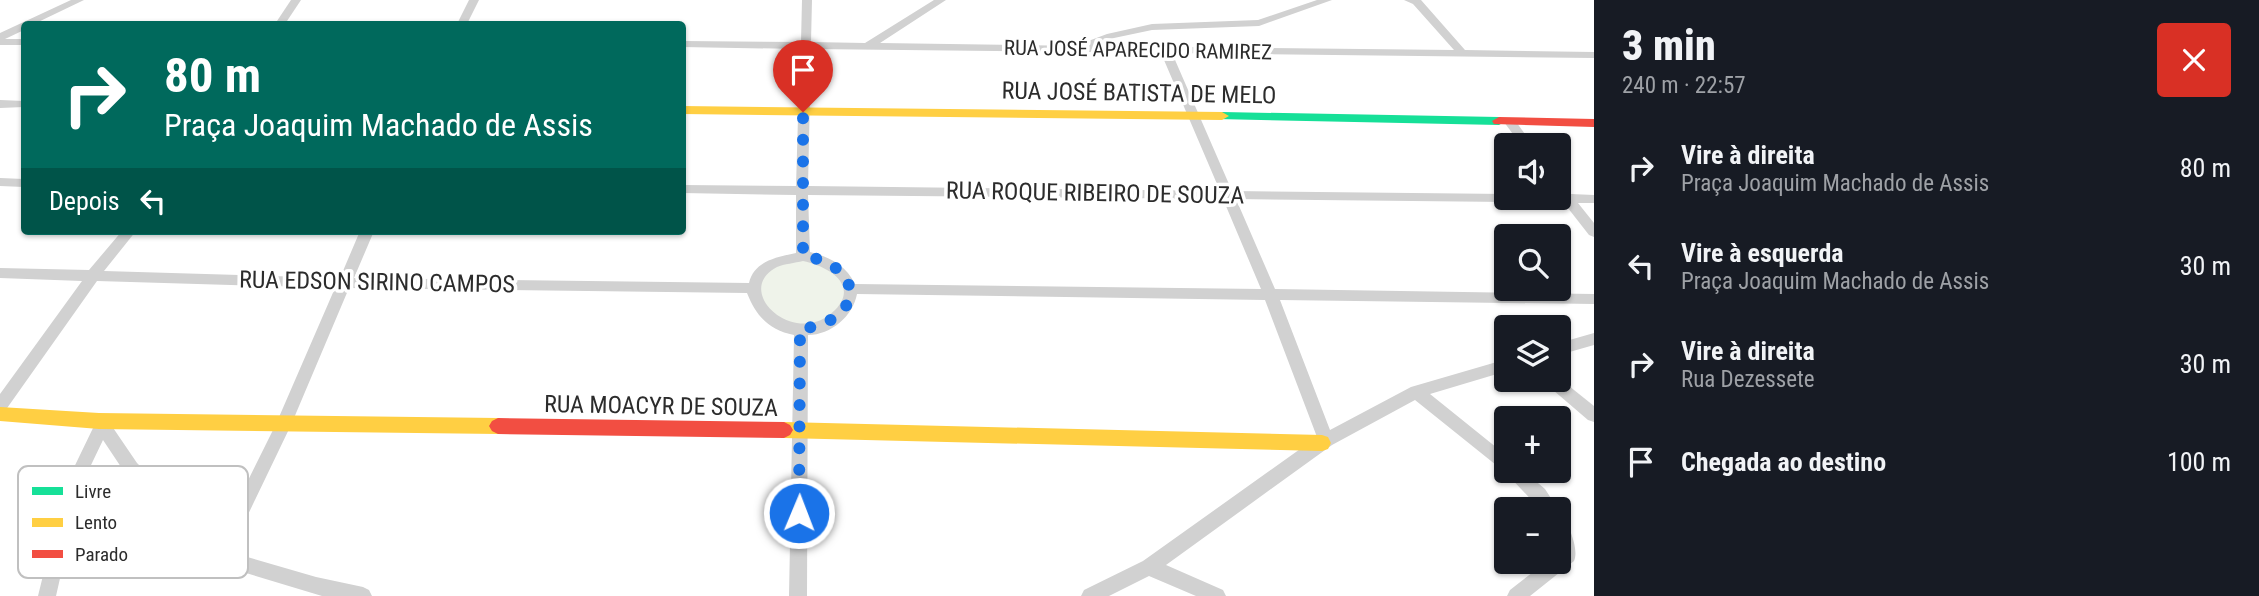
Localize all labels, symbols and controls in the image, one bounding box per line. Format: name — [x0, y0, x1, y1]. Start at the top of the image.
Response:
text: 3 min — [1622, 21, 1716, 70]
button: close — [2157, 23, 2231, 97]
street label: RUA JOSÉ APARECIDO RAMIREZ — [1004, 36, 1272, 64]
pin — [773, 40, 833, 112]
text: 80 m — [164, 47, 261, 104]
icon: right — [49, 49, 140, 140]
icon: arrive — [784, 51, 822, 89]
text: 240 m · 22:57 — [1622, 72, 1746, 99]
street label: RUA JOSÉ BATISTA DE MELO — [1001, 77, 1277, 109]
text: Praça Joaquim Machado de Assis — [164, 106, 593, 144]
map controls — [1494, 133, 1571, 574]
button: sound — [1494, 133, 1571, 210]
text: Vire à direita — [1681, 140, 1815, 170]
icon: right — [1622, 149, 1660, 187]
text: 80 m — [2180, 153, 2231, 183]
text: Praça Joaquim Machado de Assis — [1681, 170, 1989, 197]
street label: RUA ROQUE RIBEIRO DE SOUZA — [946, 176, 1245, 210]
icon: left — [134, 182, 172, 220]
text: Depois — [49, 186, 120, 216]
button: search — [1494, 224, 1571, 301]
text: Vire à esquerda — [1681, 238, 1844, 268]
icon: left — [1622, 247, 1660, 285]
text: 30 m — [2180, 251, 2231, 281]
street label: RUA EDSON SIRINO CAMPOS — [239, 266, 515, 298]
text: Praça Joaquim Machado de Assis — [1681, 268, 1989, 295]
button: layers — [1494, 315, 1571, 392]
text: Vire à direita — [1681, 336, 1815, 366]
icon: right — [1622, 345, 1660, 383]
text: 30 m — [2180, 349, 2231, 379]
text: Rua Dezessete — [1681, 366, 1815, 393]
street label: RUA MOACYR DE SOUZA — [544, 390, 778, 422]
button: + — [1494, 406, 1571, 483]
icon: arrive — [1622, 443, 1660, 481]
text: Chegada ao destino — [1681, 447, 1886, 477]
text: 100 m — [2167, 447, 2231, 477]
legend — [18, 466, 248, 578]
position arrow — [762, 476, 836, 550]
text: Livre — [75, 480, 111, 503]
button: − — [1494, 497, 1571, 574]
text: Lento — [75, 511, 117, 534]
text: Parado — [75, 543, 128, 566]

